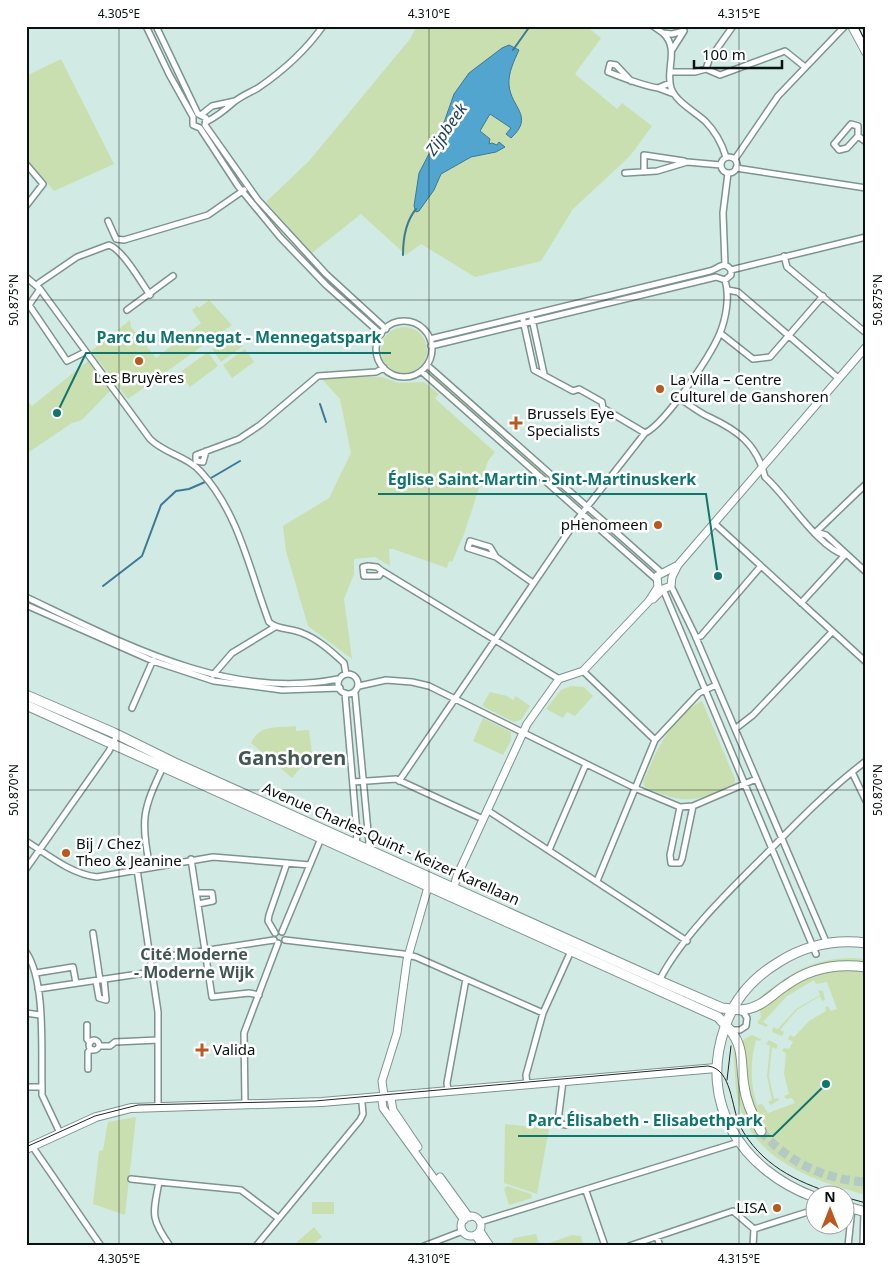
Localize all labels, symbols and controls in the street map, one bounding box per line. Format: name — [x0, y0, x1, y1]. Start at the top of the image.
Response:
text: 4.305°E — [98, 5, 140, 22]
text: 4.310°E — [408, 5, 450, 22]
text: 4.315°E — [718, 5, 760, 22]
scale bar — [694, 38, 782, 70]
text: 100 m — [702, 44, 746, 64]
water label: Zijpbeek — [419, 98, 473, 160]
text: 50.875°N — [5, 274, 22, 326]
text: 50.875°N — [869, 274, 886, 326]
callout: Parc du Mennegat - Mennegatspark — [86, 322, 391, 353]
text: Parc du Mennegat - Mennegatspark — [97, 326, 382, 348]
marker: Les Bruyères — [133, 355, 145, 367]
place label: Les Bruyères — [94, 367, 184, 387]
place label: La Villa – Centre Culturel de Ganshoren — [670, 369, 829, 406]
marker: La Villa – Centre Culturel de Ganshoren — [654, 383, 666, 395]
place label: Brussels Eye Specialists — [527, 403, 614, 440]
marker: Brussels Eye Specialists — [509, 416, 523, 430]
callout: Église Saint-Martin - Sint-Martinuskerk — [378, 463, 706, 494]
text: Église Saint-Martin - Sint-Martinuskerk — [388, 468, 696, 490]
place label: pHenomeen — [561, 514, 648, 534]
marker: pHenomeen — [652, 519, 664, 531]
district label: Ganshoren — [238, 744, 346, 771]
text: 50.870°N — [5, 764, 22, 816]
text: 50.870°N — [869, 764, 886, 816]
street label: Avenue Charles-Quint - Keizer Karellaan — [260, 777, 523, 909]
place label: Bij / Chez Theo & Jeanine — [76, 833, 182, 870]
marker: Bij / Chez Theo & Jeanine — [60, 847, 72, 859]
district label: Cité Moderne - Moderne Wijk — [134, 943, 254, 983]
place label: Valida — [213, 1039, 256, 1059]
marker: Valida — [195, 1043, 209, 1057]
callout: Parc Élisabeth - Elisabethpark — [518, 1105, 773, 1136]
text: Parc Élisabeth - Elisabethpark — [527, 1109, 763, 1131]
north arrow — [804, 1184, 854, 1234]
text: N — [824, 1187, 836, 1206]
place label: LISA — [736, 1197, 767, 1217]
marker: LISA — [771, 1202, 783, 1214]
text: 4.305°E — [98, 1250, 140, 1267]
text: 4.310°E — [408, 1250, 450, 1267]
text: 4.315°E — [718, 1250, 760, 1267]

